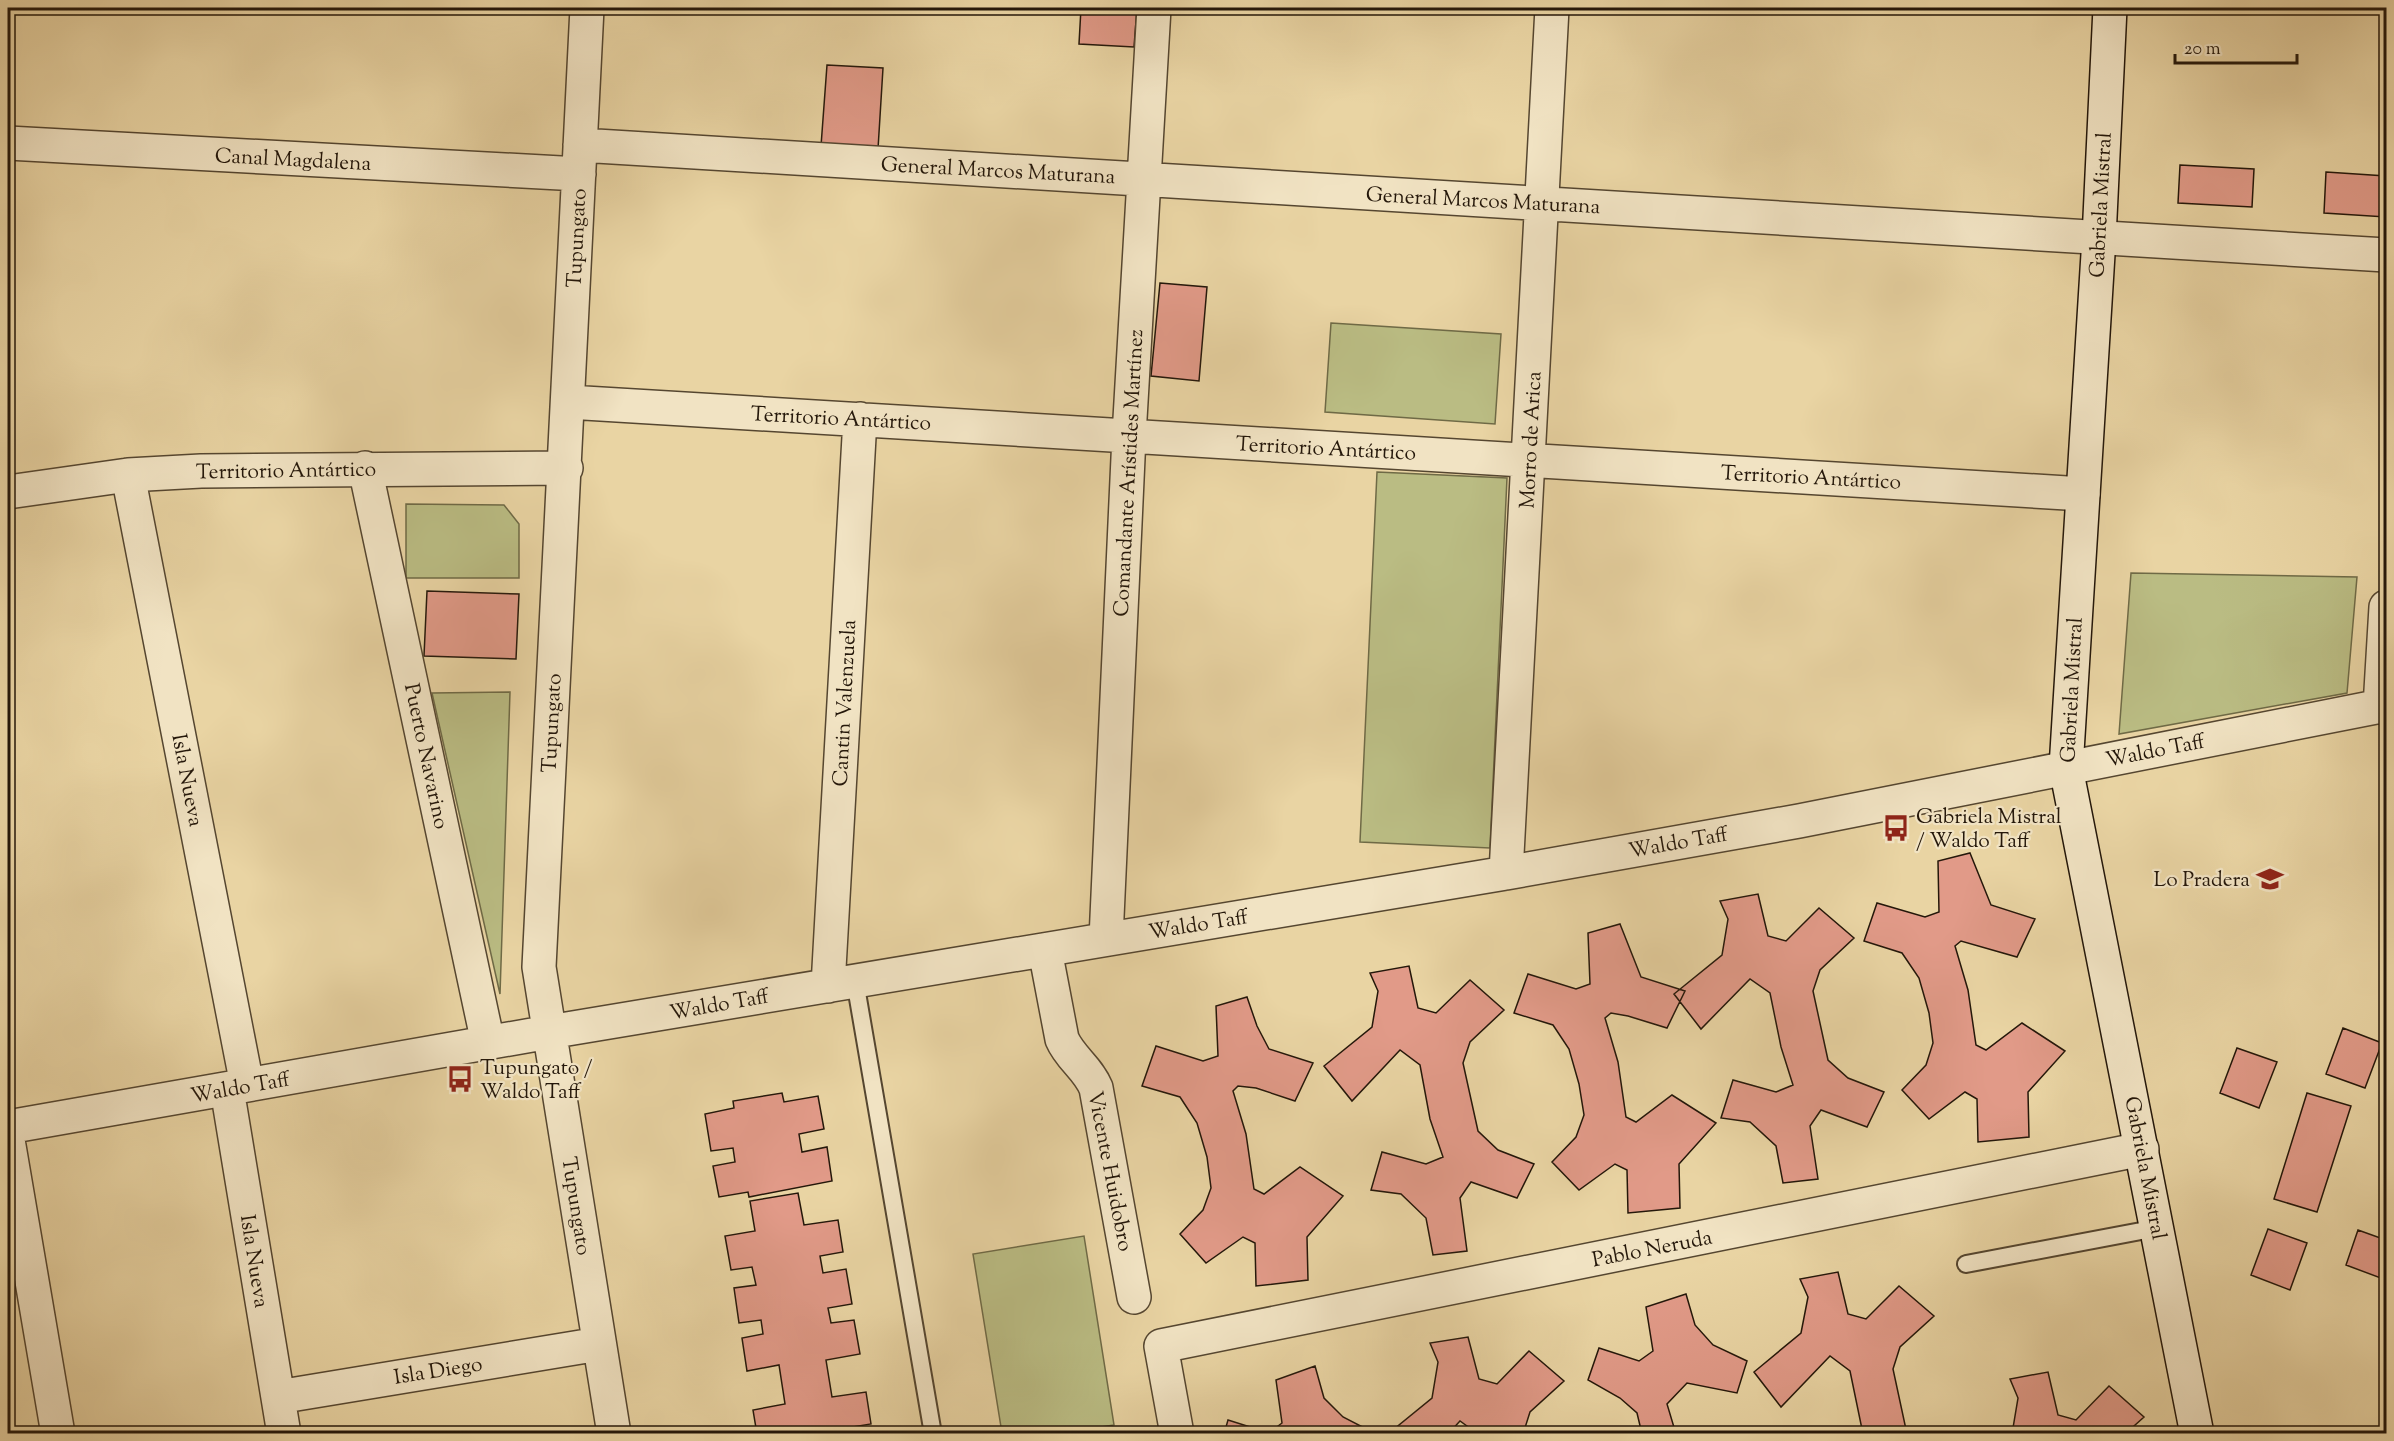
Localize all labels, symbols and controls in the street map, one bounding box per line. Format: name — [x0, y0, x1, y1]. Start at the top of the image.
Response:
scale bar — [2175, 27, 2296, 65]
text: 20 m — [2184, 37, 2221, 63]
street label: Gabriela Mistral — [2083, 131, 2121, 279]
street label: Canal Magdalena — [214, 142, 372, 180]
street label: General Marcos Maturana — [880, 151, 1116, 193]
street label: General Marcos Maturana — [1365, 181, 1601, 223]
street label: Tupungato — [560, 188, 596, 289]
street label: Comandante Arístides Martínez — [1107, 329, 1153, 618]
street label: Morro de Arica — [1513, 370, 1551, 510]
street label: Territorio Antártico — [750, 400, 932, 440]
street label: Territorio Antártico — [1235, 430, 1417, 470]
street label: Territorio Antártico — [196, 455, 376, 489]
street label: Territorio Antártico — [1720, 459, 1902, 499]
street label: Gabriela Mistral — [2054, 616, 2092, 764]
street label: Cantin Valenzuela — [827, 619, 865, 787]
street label: Tupungato — [535, 673, 571, 774]
street label: Puerto Navarino — [395, 681, 455, 832]
street label: Waldo Taff — [2103, 727, 2209, 776]
street label: Isla Nueva — [162, 731, 210, 830]
place label: Gabriela Mistral / Waldo Taff — [1916, 803, 2062, 857]
bus stop icon: Gabriela Mistral / Waldo Taff — [1881, 813, 1911, 843]
street label: Waldo Taff — [1626, 820, 1732, 867]
school or university icon: Lo Pradera — [2255, 864, 2285, 894]
place label: Lo Pradera — [2154, 866, 2250, 896]
street label: Waldo Taff — [1146, 903, 1251, 949]
street label: Waldo Taff — [667, 982, 773, 1029]
place label: Tupungato / Waldo Taff — [480, 1054, 593, 1108]
bus stop icon: Tupungato / Waldo Taff — [445, 1064, 475, 1094]
street label: Waldo Taff — [188, 1065, 294, 1112]
street label: Vicente Huidobro — [1079, 1089, 1139, 1254]
street label: Gabriela Mistral — [2115, 1094, 2173, 1243]
street label: Tupungato — [552, 1155, 598, 1258]
street label: Isla Nueva — [231, 1213, 275, 1310]
street label: Pablo Neruda — [1590, 1224, 1715, 1276]
street label: Isla Diego — [392, 1350, 485, 1394]

